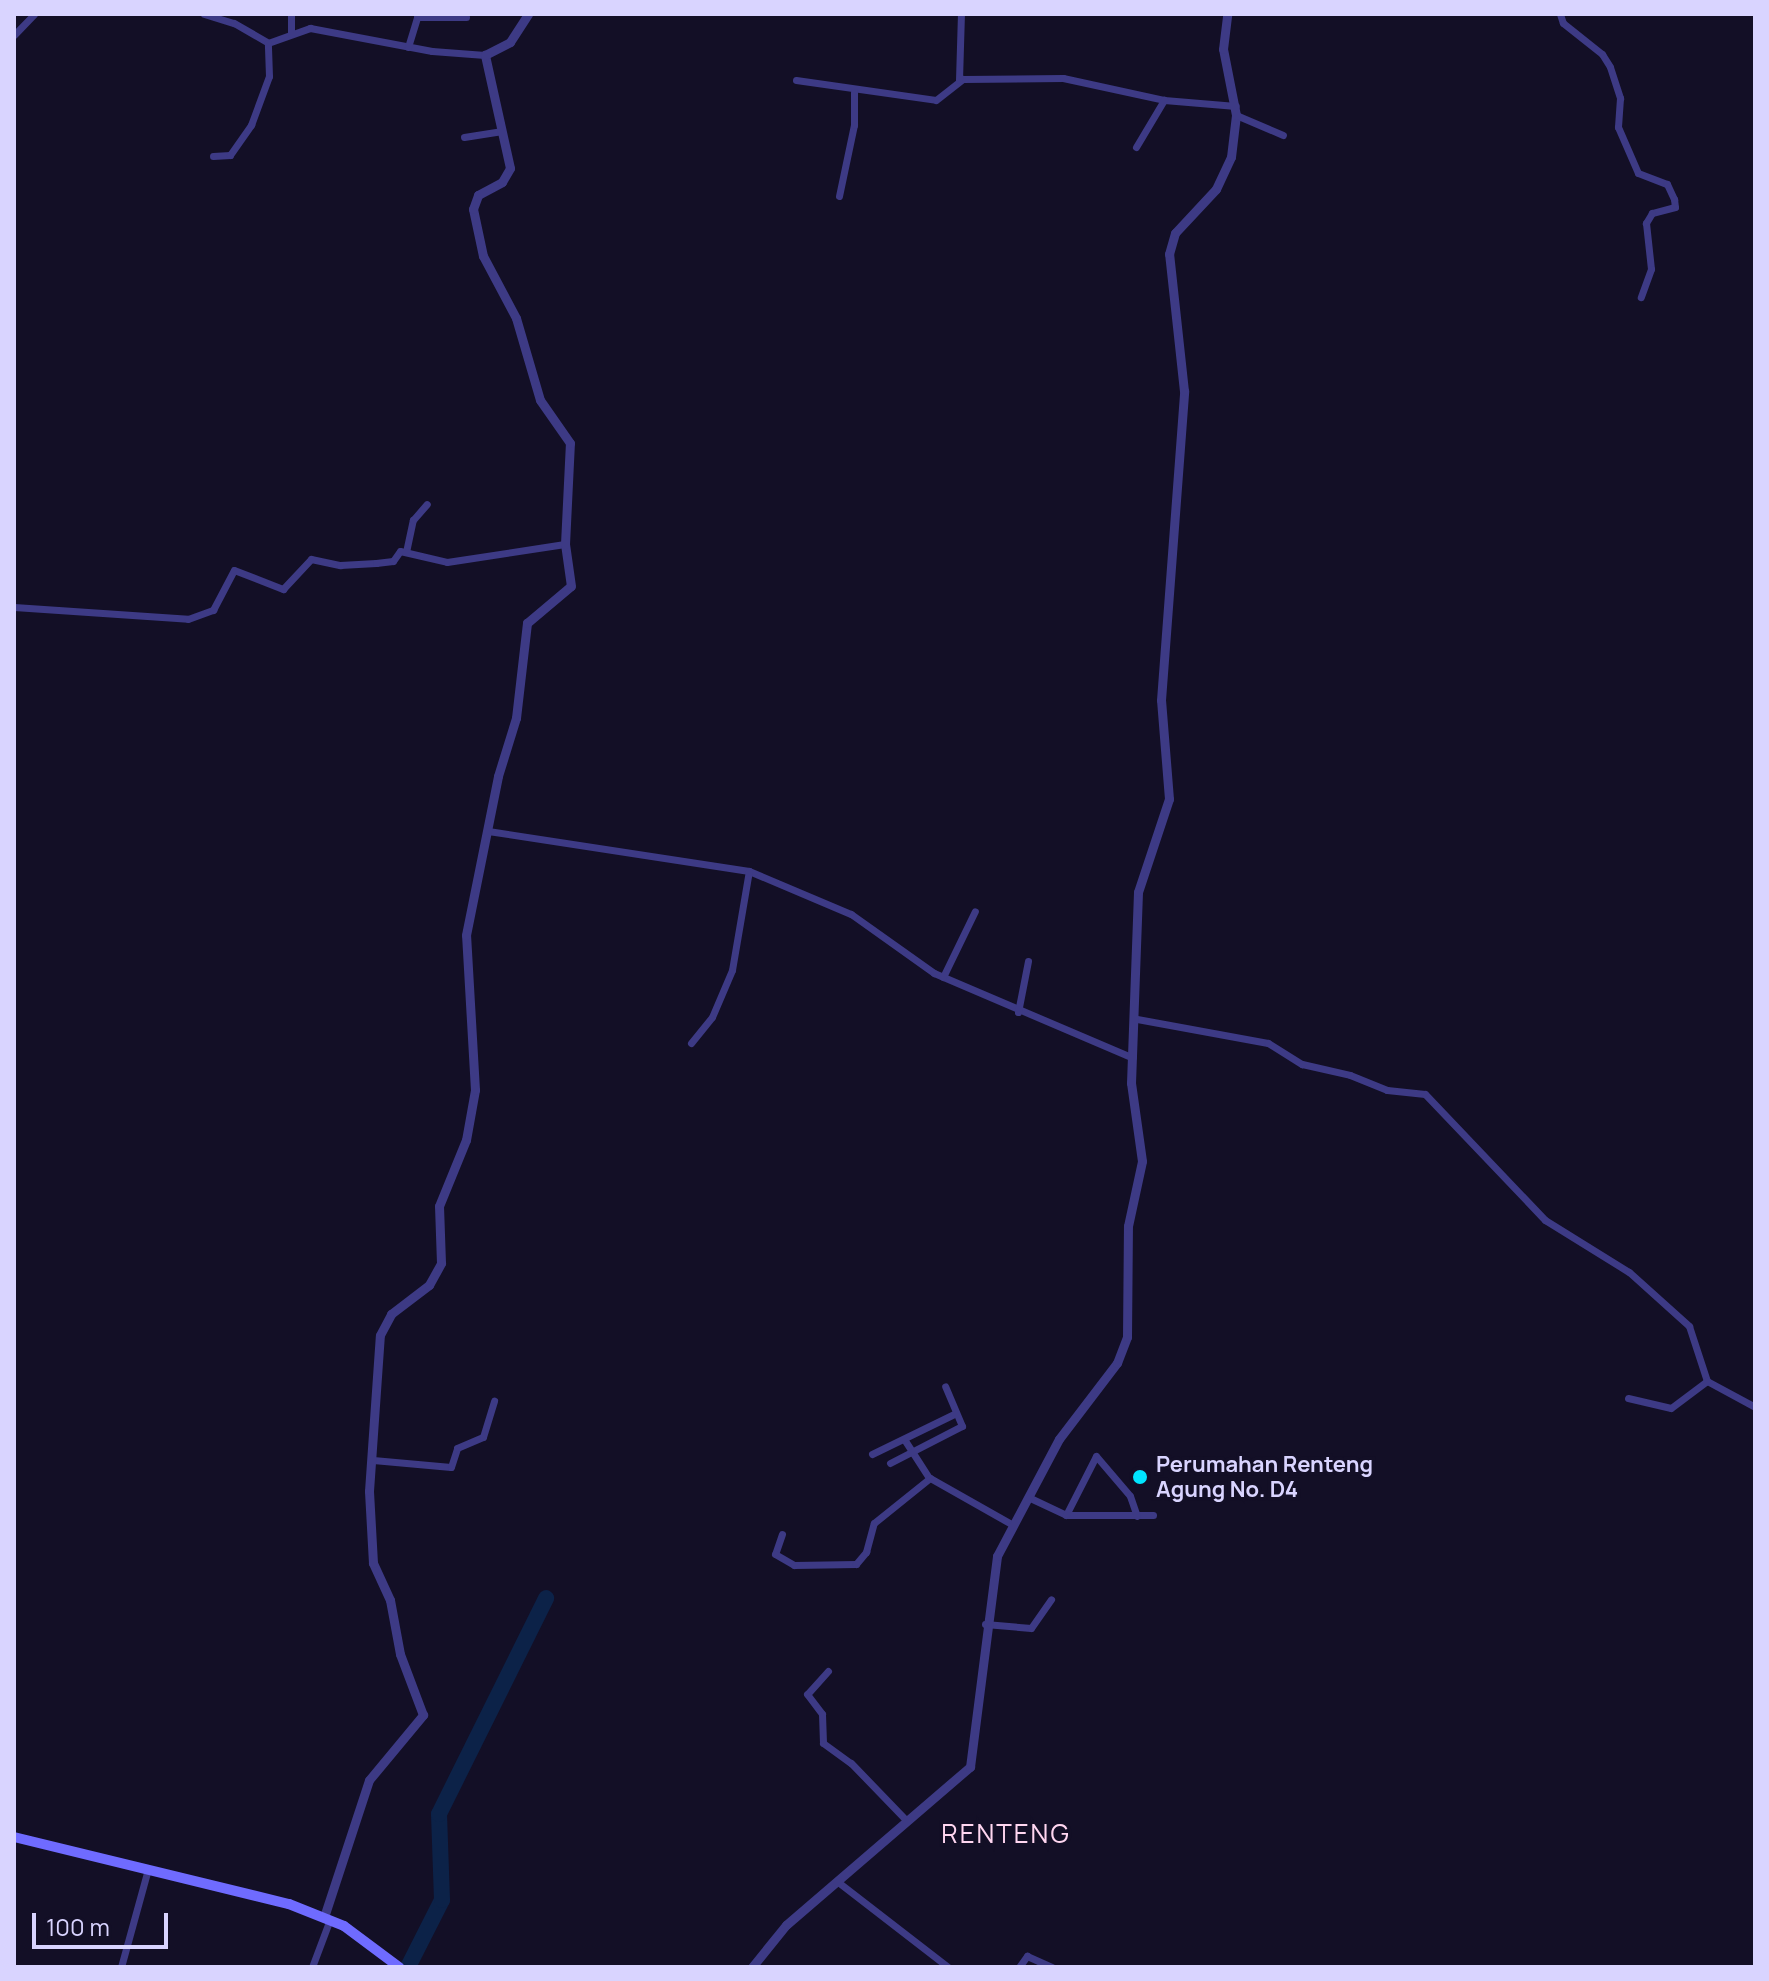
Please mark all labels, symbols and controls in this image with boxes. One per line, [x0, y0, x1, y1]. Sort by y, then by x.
place label: Perumahan Renteng Agung No. D4 [1156, 1451, 1373, 1502]
marker: Perumahan Renteng Agung No. D4 [1131, 1468, 1149, 1486]
district label: RENTENG [941, 1818, 1071, 1850]
scale bar [36, 1897, 172, 1947]
text: 100 m [46, 1910, 110, 1943]

